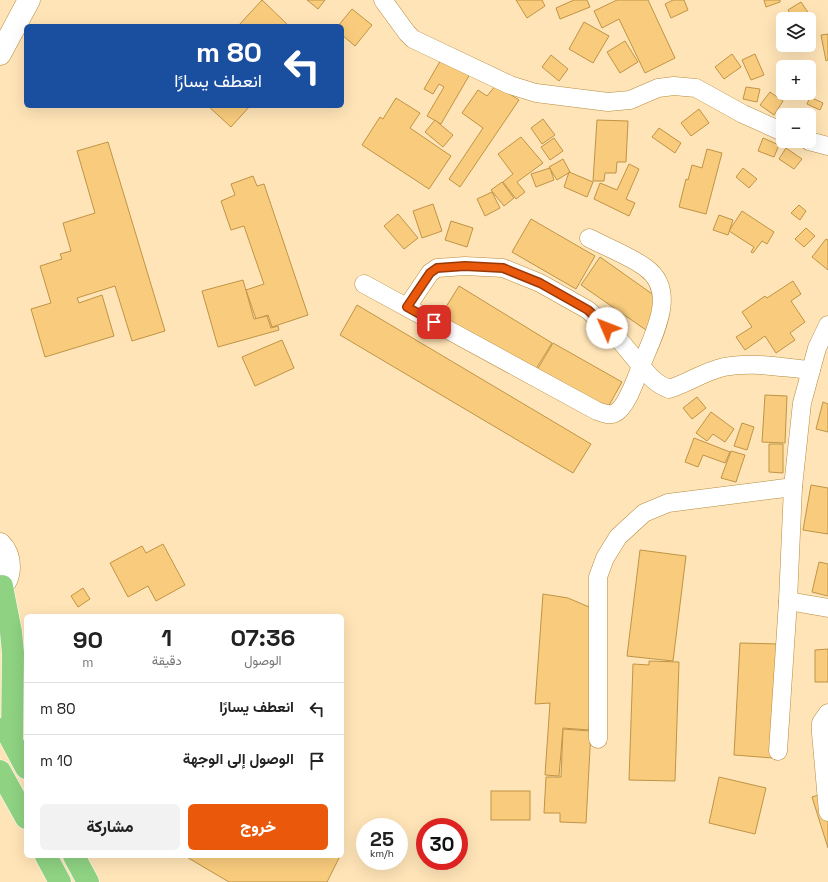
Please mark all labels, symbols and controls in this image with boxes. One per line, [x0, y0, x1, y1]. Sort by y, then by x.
map controls [776, 12, 816, 148]
button: layers [776, 12, 816, 52]
text: 80 m [196, 34, 262, 70]
icon: left [276, 40, 328, 92]
button: + [776, 60, 816, 100]
text: انعطف يسارًا [174, 69, 262, 92]
button: − [776, 108, 816, 148]
pin [417, 305, 451, 339]
position arrow [586, 307, 628, 349]
icon: arrive [423, 311, 445, 333]
text: 1 [161, 622, 172, 653]
text: 07:36 [230, 622, 295, 653]
text: 90 [73, 624, 103, 655]
text: دقيقة [152, 652, 182, 669]
text: الوصول [244, 652, 282, 669]
text: m [82, 654, 93, 671]
text: انعطف يسارًا [219, 697, 294, 716]
icon: left [306, 698, 328, 720]
text: 80 m [40, 699, 76, 718]
text: الوصول إلى الوجهة [183, 749, 294, 768]
icon: arrive [306, 750, 328, 772]
text: 10 m [40, 751, 73, 770]
button: مشاركة [40, 804, 180, 850]
button: خروج [188, 804, 328, 850]
speed limit sign: 30 [416, 818, 468, 870]
text: 25 [370, 826, 394, 852]
text: km/h [370, 847, 394, 860]

